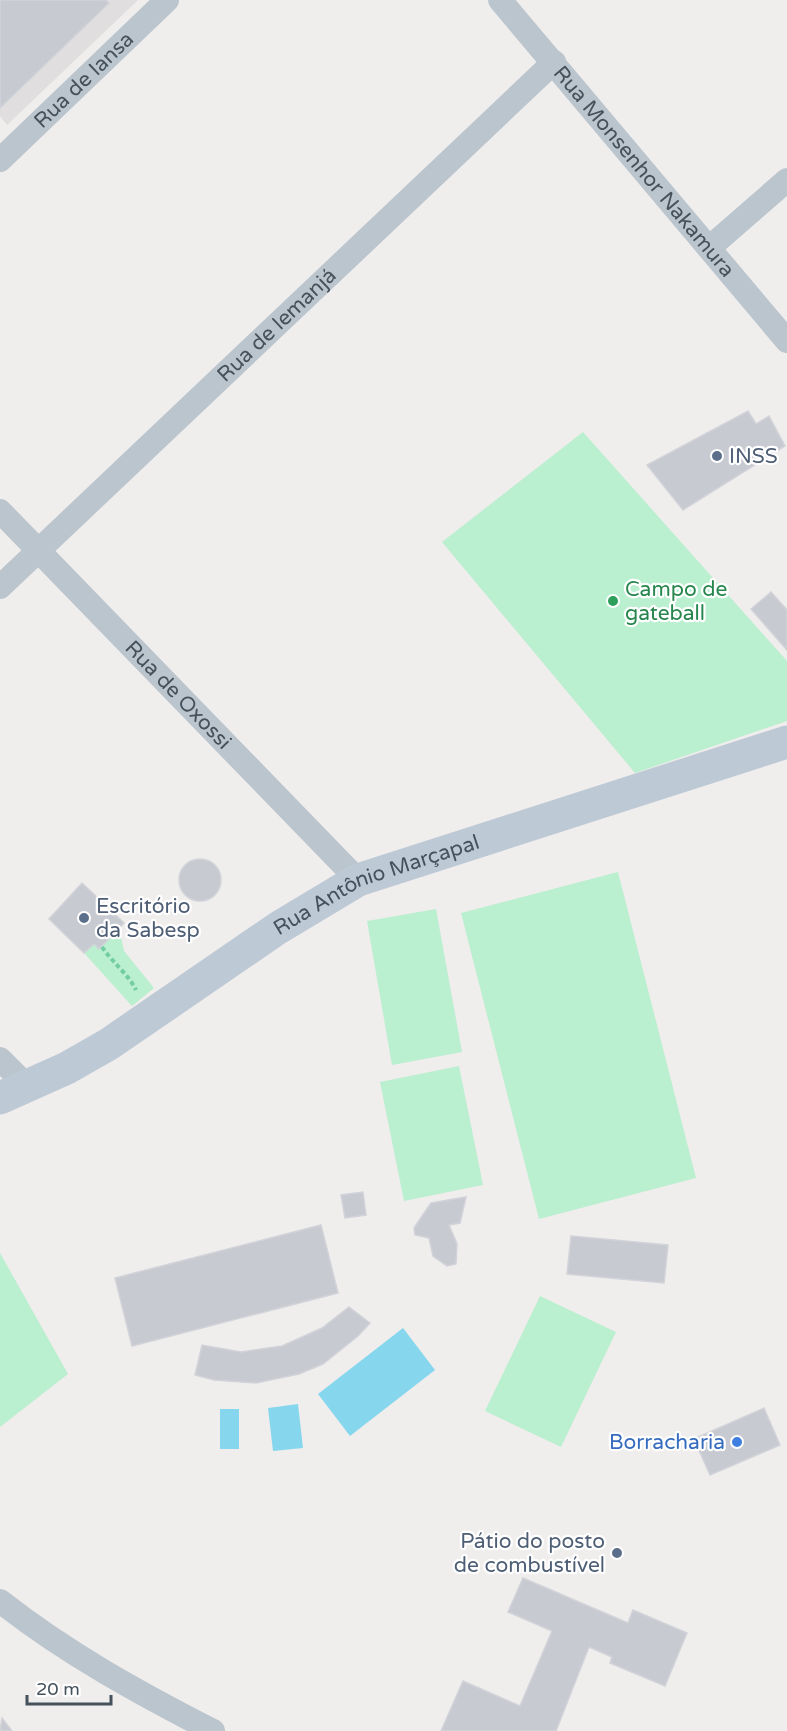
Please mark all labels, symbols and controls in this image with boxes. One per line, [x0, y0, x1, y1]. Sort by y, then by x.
street label: Rua de Iansa [29, 27, 139, 133]
street label: Rua Monsenhor Nakamura [548, 61, 740, 282]
street label: Rua de Iemanjá [212, 263, 341, 387]
place label: INSS [729, 444, 778, 469]
marker: INSS [710, 449, 724, 463]
place label: Campo de gateball [625, 577, 727, 626]
marker: Campo de gateball [606, 594, 620, 608]
street label: Rua de Oxossi [120, 636, 236, 755]
street label: Rua Antônio Marçapal [269, 830, 482, 941]
place label: Escritório da Sabesp [96, 894, 200, 943]
marker: Escritório da Sabesp [77, 911, 91, 925]
place label: Borracharia [609, 1430, 725, 1455]
marker: Borracharia [730, 1435, 744, 1449]
place label: Pátio do posto de combustível [454, 1529, 605, 1578]
marker: Pátio do posto de combustível [610, 1546, 624, 1560]
scale bar [27, 1668, 111, 1706]
text: 20 m [36, 1678, 80, 1700]

